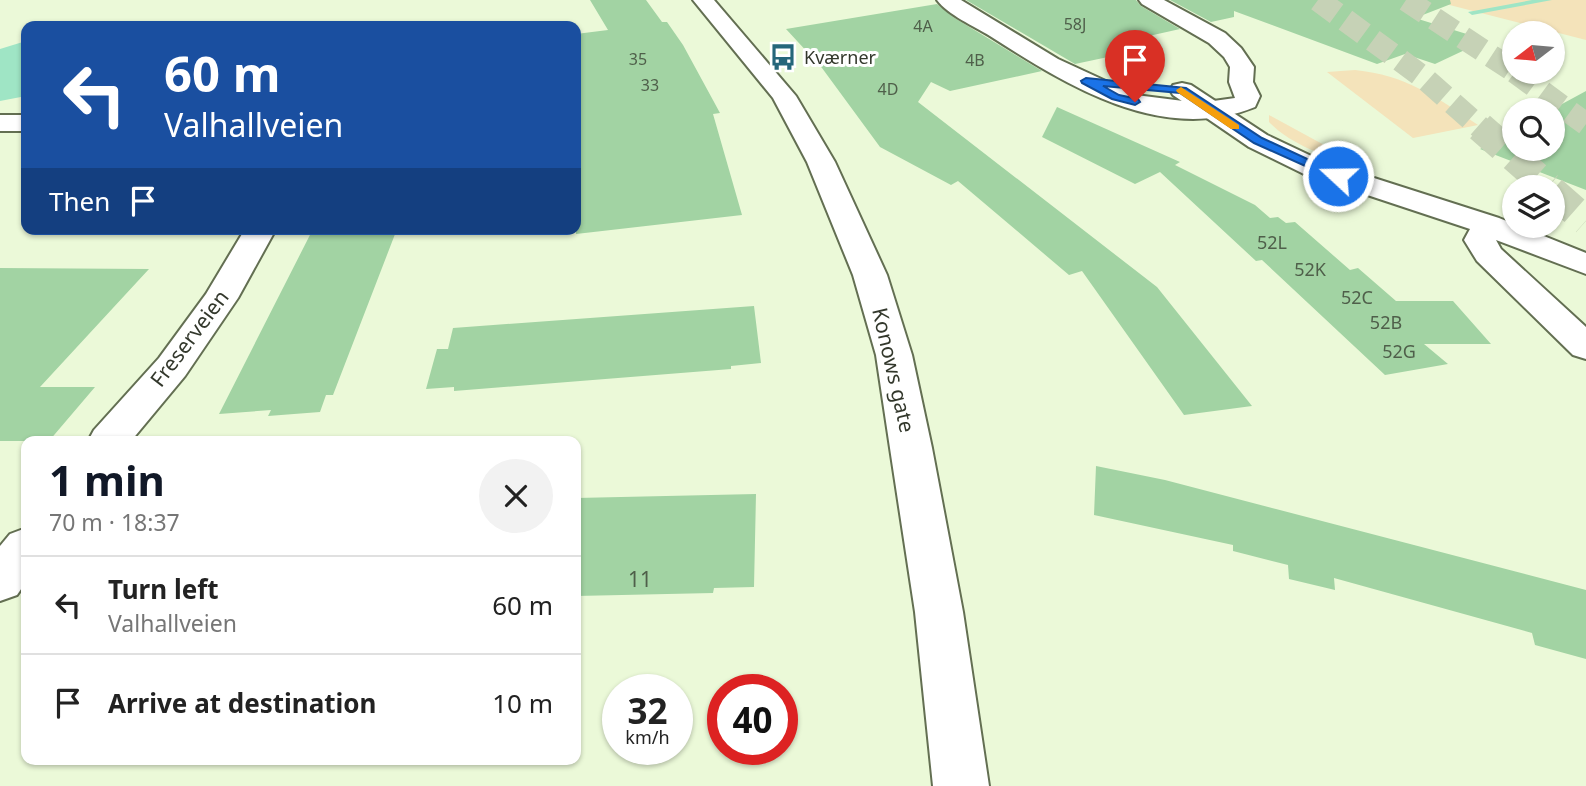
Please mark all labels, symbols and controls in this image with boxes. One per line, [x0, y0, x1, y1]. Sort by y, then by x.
house number: 58J [1064, 13, 1086, 35]
house number: 4A [913, 15, 933, 37]
north arrow [1502, 21, 1564, 84]
map controls [1502, 21, 1565, 238]
pin [1105, 30, 1165, 102]
text: 60 m [164, 40, 281, 106]
icon: arrive [1116, 41, 1154, 79]
bus stop icon: Kværner [768, 42, 798, 72]
place label: Kværner [804, 45, 877, 69]
house number: 35 [629, 48, 647, 70]
icon: left [49, 49, 140, 140]
house number: 4B [965, 49, 985, 71]
house number: 33 [641, 74, 659, 96]
house number: 4D [878, 78, 898, 100]
button: search [1502, 98, 1565, 161]
text: Valhallveien [164, 103, 343, 146]
position arrow [1301, 139, 1375, 213]
button: layers [1502, 175, 1565, 238]
icon: arrive [124, 182, 162, 220]
text: Then [49, 183, 110, 219]
house number: 52L [1257, 230, 1287, 254]
house number: 52K [1294, 257, 1327, 281]
street label: Freserveien [143, 284, 235, 392]
house number: 52C [1341, 285, 1373, 309]
street label: Konows gate [866, 305, 922, 435]
house number: 52B [1370, 310, 1402, 334]
house number: 52G [1382, 339, 1416, 363]
text: 1 min [49, 451, 165, 508]
button: close [479, 459, 553, 533]
text: 70 m · 18:37 [49, 506, 180, 538]
house number: 11 [628, 565, 652, 593]
text: Turn left [108, 571, 219, 607]
icon: left [49, 586, 87, 624]
text: 60 m [492, 587, 553, 623]
text: Valhallveien [108, 607, 237, 639]
speed limit sign: 40 [707, 674, 798, 765]
icon: arrive [49, 684, 87, 722]
text: Arrive at destination [108, 685, 377, 721]
text: 10 m [492, 685, 553, 721]
text: 32 [627, 687, 668, 734]
text: km/h [625, 725, 670, 749]

